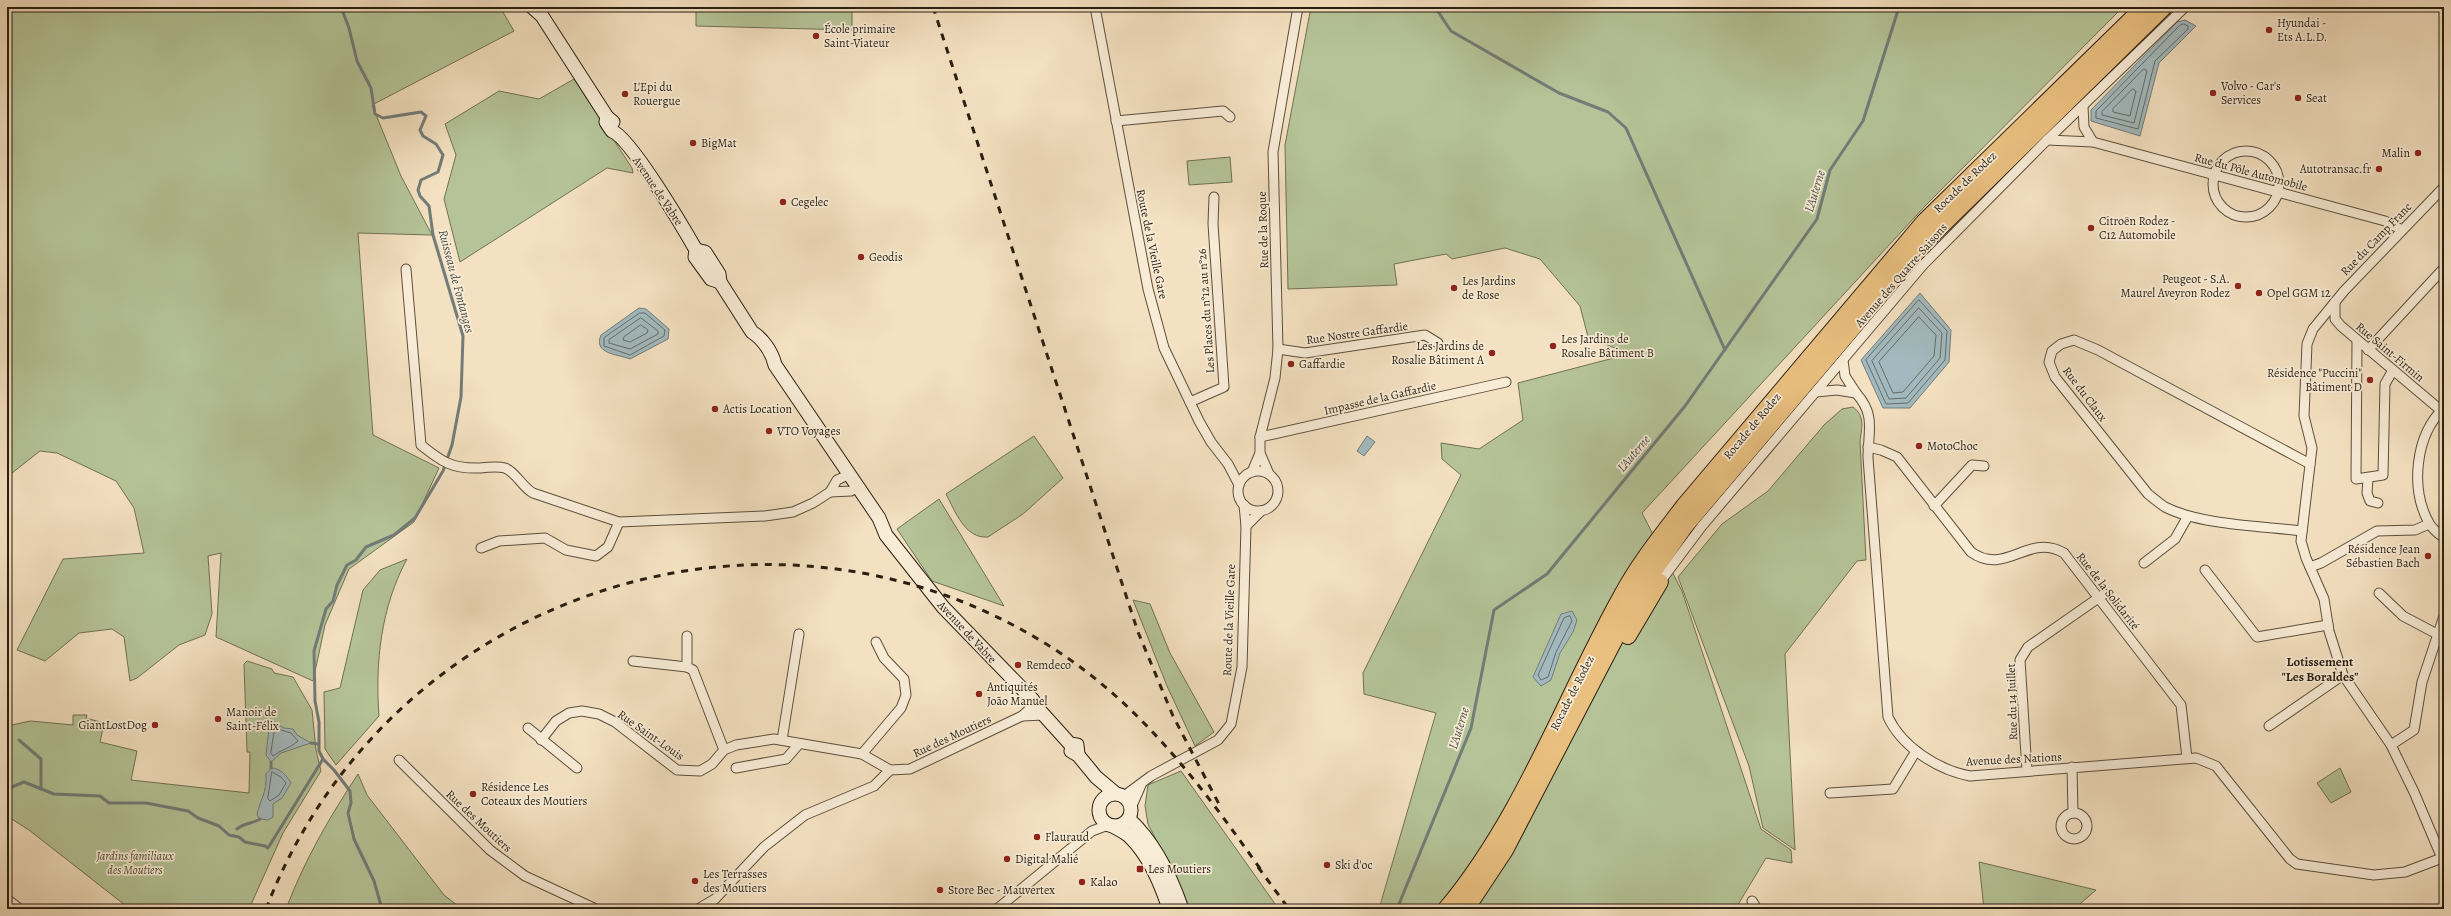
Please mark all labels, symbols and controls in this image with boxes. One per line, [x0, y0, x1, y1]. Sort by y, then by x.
place label: Hyundai - Ets A.L.D. [2277, 15, 2327, 45]
place label: École primaire Saint-Viateur [824, 21, 896, 51]
marker: Hyundai - Ets A.L.D. [2264, 25, 2274, 35]
marker: École primaire Saint-Viateur [811, 31, 821, 41]
place label: Volvo - Car's Services [2220, 78, 2281, 108]
place label: L'Epi du Rouergue [633, 79, 680, 109]
marker: Volvo - Car's Services [2208, 88, 2218, 98]
marker: L'Epi du Rouergue [620, 89, 630, 99]
place label: Seat [2306, 90, 2327, 106]
marker: Seat [2293, 93, 2303, 103]
place label: BigMat [701, 135, 737, 151]
marker: BigMat [688, 138, 698, 148]
place label: Malin [2381, 145, 2410, 161]
street label: Rocade de Rodez [1930, 148, 2000, 216]
marker: Malin [2413, 148, 2423, 158]
street label: Rue du Pôle Automobile [2193, 149, 2309, 195]
street label: Avenue de Vabre [628, 152, 687, 229]
place label: Autotransac.fr [2299, 161, 2371, 177]
marker: Autotransac.fr [2374, 164, 2384, 174]
water label: L'Auterne [1800, 168, 1829, 214]
street label: Route de la Vieille Gare [1133, 187, 1171, 301]
street label: Rue de la Roque [1254, 191, 1272, 269]
place label: Cegelec [791, 194, 828, 210]
marker: Cegelec [778, 197, 788, 207]
street label: Rue du Camp Franc [2337, 199, 2415, 279]
place label: Citroën Rodez - C12 Automobile [2099, 213, 2176, 243]
street label: Avenue des Quatre-Saisons [1851, 219, 1951, 331]
marker: Citroën Rodez - C12 Automobile [2086, 223, 2096, 233]
water label: Ruisseau de Fontanges [435, 228, 479, 335]
street label: Les Places du n°12 au n°26 [1194, 248, 1218, 374]
place label: Geodis [869, 249, 903, 265]
marker: Geodis [856, 252, 866, 262]
place label: Peugeot - S.A. Maurel Aveyron Rodez [2120, 271, 2230, 301]
place label: Les Jardins de Rose [1462, 273, 1516, 303]
marker: Peugeot - S.A. Maurel Aveyron Rodez [2233, 281, 2243, 291]
marker: Les Jardins de Rose [1449, 283, 1459, 293]
place label: Opel GGM 12 [2267, 285, 2331, 301]
marker: Opel GGM 12 [2254, 288, 2264, 298]
street label: Rue Nostre Gaffardie [1305, 318, 1409, 348]
street label: Rue Saint-Firmin [2352, 319, 2428, 386]
place label: Les Jardins de Rosalie Bâtiment B [1561, 331, 1654, 361]
place label: Les Jardins de Rosalie Bâtiment A [1391, 338, 1485, 368]
marker: Les Jardins de Rosalie Bâtiment B [1548, 341, 1558, 351]
marker: Les Jardins de Rosalie Bâtiment A [1487, 348, 1497, 358]
place label: Gaffardie [1299, 356, 1345, 372]
marker: Gaffardie [1286, 359, 1296, 369]
street label: Rue du Claux [2059, 363, 2111, 425]
place label: Résidence "Puccini" Bâtiment D [2267, 365, 2362, 395]
marker: Résidence "Puccini" Bâtiment D [2365, 375, 2375, 385]
street label: Impasse de la Gaffardie [1322, 377, 1438, 419]
street label: Rocade de Rodez [1719, 389, 1785, 463]
place label: Actis Location [722, 401, 792, 417]
marker: Actis Location [710, 404, 720, 414]
place label: VTO Voyages [776, 423, 841, 439]
marker: VTO Voyages [764, 426, 774, 436]
water label: L'Auterne [1613, 431, 1654, 475]
place label: MotoChoc [1927, 438, 1978, 454]
marker: MotoChoc [1914, 441, 1924, 451]
place label: Résidence Jean Sébastien Bach [2346, 541, 2421, 571]
street label: Rue de la Solidarité [2073, 549, 2143, 633]
marker: Résidence Jean Sébastien Bach [2423, 551, 2433, 561]
street label: Route de la Vieille Gare [1219, 564, 1239, 676]
street label: Avenue de Vabre [933, 596, 1000, 667]
street label: Rocade de Rodez [1546, 653, 1598, 733]
district label: Lotissement "Les Boraldes" [2282, 653, 2358, 685]
place label: Remdeco [1026, 657, 1071, 673]
marker: Remdeco [1013, 660, 1023, 670]
street label: Rue du 14 Juillet [2003, 663, 2021, 741]
place label: Antiquités João Manuel [986, 679, 1047, 709]
marker: Antiquités João Manuel [974, 689, 984, 699]
place label: Manoir de Saint-Félix [226, 704, 279, 734]
water label: L'Auterne [1444, 705, 1473, 751]
street label: Rue Saint-Louis [615, 706, 688, 764]
street label: Rue des Moutiers [910, 711, 994, 761]
marker: Manoir de Saint-Félix [213, 714, 223, 724]
place label: GiantLostDog [78, 717, 147, 733]
marker: GiantLostDog [150, 720, 160, 730]
street label: Avenue des Nations [1965, 748, 2062, 770]
place label: Résidence Les Coteaux des Moutiers [481, 779, 587, 809]
street label: Rue des Moutiers [443, 786, 516, 856]
marker: Résidence Les Coteaux des Moutiers [468, 789, 478, 799]
place label: Flauraud [1045, 829, 1090, 845]
marker: Flauraud [1032, 832, 1042, 842]
park label: Jardins familiaux des Moutiers [95, 848, 174, 878]
place label: Digital Malié [1015, 851, 1078, 867]
marker: Digital Malié [1002, 854, 1012, 864]
place label: Ski d'oc [1335, 857, 1373, 873]
marker: Ski d'oc [1322, 860, 1332, 870]
place label: Les Moutiers [1148, 861, 1211, 877]
marker: Les Moutiers [1135, 864, 1145, 874]
place label: Les Terrasses des Moutiers [703, 866, 768, 896]
place label: Kalao [1090, 874, 1118, 890]
marker: Les Terrasses des Moutiers [690, 876, 700, 886]
marker: Kalao [1077, 877, 1087, 887]
place label: Store Bec - Mauvertex [948, 882, 1055, 898]
marker: Store Bec - Mauvertex [935, 885, 945, 895]

